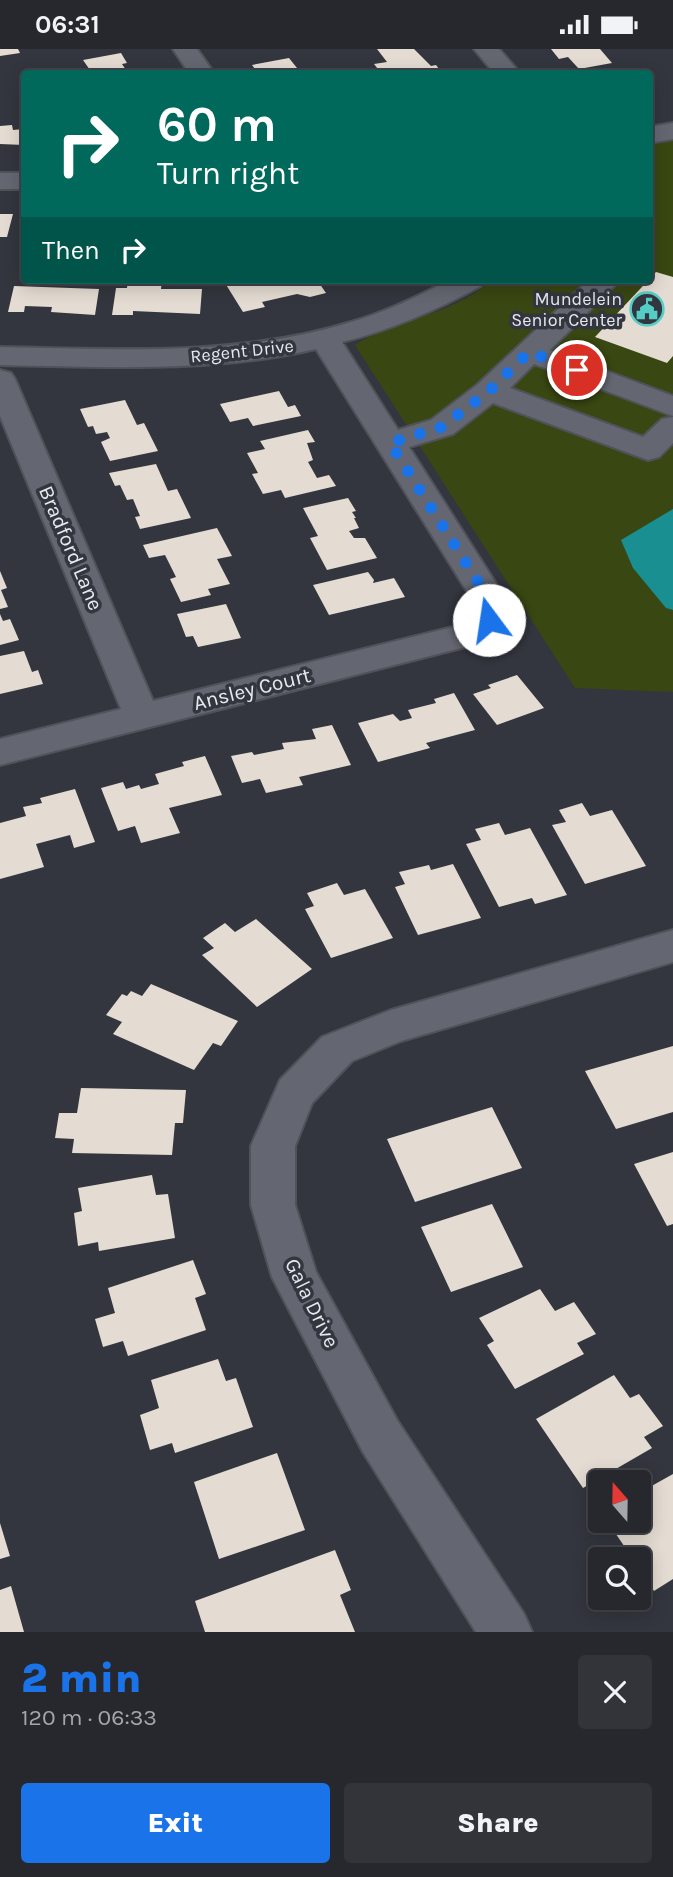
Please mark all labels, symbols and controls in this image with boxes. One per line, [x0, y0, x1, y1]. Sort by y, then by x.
text: 06:31 [35, 9, 100, 40]
text: 60 m [157, 96, 277, 153]
icon: right [42, 98, 133, 189]
text: Turn right [157, 155, 299, 192]
icon: right [114, 231, 152, 269]
text: Then [42, 235, 100, 266]
place label: Mundelein Senior Center [511, 288, 622, 331]
public building icon: Mundelein Senior Center [628, 290, 666, 328]
street label: Regent Drive [189, 335, 295, 367]
pin [547, 340, 607, 400]
icon: arrive [558, 351, 596, 389]
street label: Bradford Lane [34, 482, 108, 614]
position arrow [452, 583, 526, 657]
street label: Ansley Court [191, 663, 313, 715]
street label: Gala Drive [280, 1254, 344, 1352]
north arrow [588, 1470, 651, 1533]
map controls [588, 1470, 651, 1610]
button: search [588, 1547, 651, 1610]
text: 2 min [21, 1653, 141, 1703]
button: close [578, 1655, 652, 1729]
text: 120 m · 06:33 [21, 1704, 157, 1731]
button: Exit [21, 1783, 330, 1863]
button: Share [344, 1783, 652, 1863]

